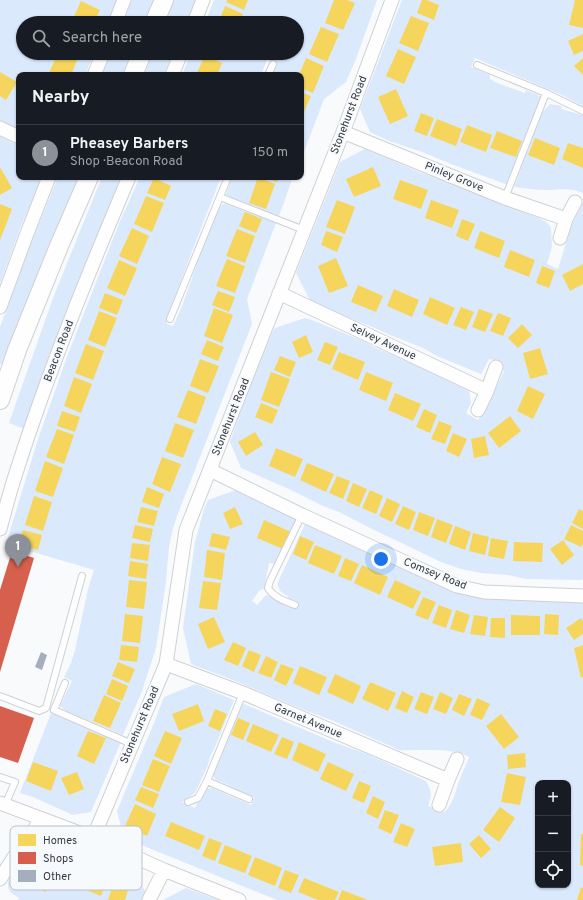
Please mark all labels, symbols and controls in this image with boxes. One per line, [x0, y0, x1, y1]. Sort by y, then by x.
search box [16, 16, 304, 60]
icon: search [30, 27, 52, 49]
text: Search here [62, 29, 142, 48]
street label: Stonehurst Road [328, 74, 370, 156]
text: Nearby [32, 87, 89, 109]
text: Pheasey Barbers [70, 135, 188, 154]
text: 1 [42, 145, 48, 161]
text: 150 m [253, 145, 288, 161]
text: Shop · Beacon Road [70, 154, 183, 170]
street label: Pinley Grove [423, 159, 485, 195]
street label: Beacon Road [41, 318, 77, 384]
street label: Selvey Avenue [348, 321, 418, 363]
street label: Stonehurst Road [209, 376, 253, 458]
pin: 1 [5, 534, 31, 567]
your location [371, 549, 391, 569]
street label: Comsey Road [401, 555, 469, 593]
street label: Stonehurst Road [117, 684, 163, 766]
street label: Garnet Avenue [272, 700, 344, 742]
map controls [535, 780, 571, 888]
button: + [535, 780, 571, 816]
button: − [535, 816, 571, 852]
legend [10, 826, 142, 890]
text: Homes [43, 834, 77, 848]
text: Shops [43, 852, 73, 866]
button: locate [535, 852, 571, 888]
text: Other [43, 870, 72, 884]

